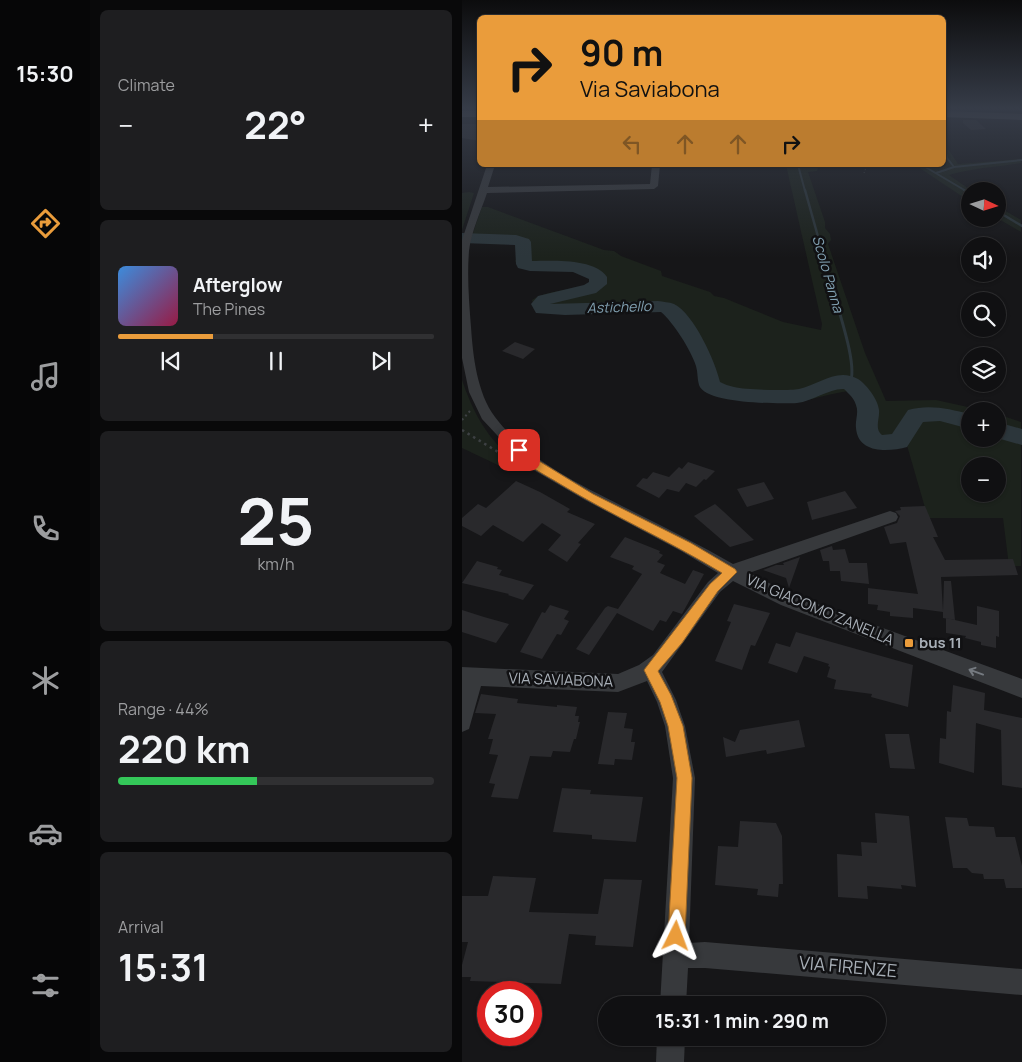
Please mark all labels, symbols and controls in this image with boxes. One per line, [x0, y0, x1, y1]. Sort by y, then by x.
text: 90 m [580, 29, 663, 77]
icon: right [497, 35, 562, 100]
text: 15:30 [16, 59, 74, 89]
text: Climate [118, 74, 175, 96]
text: Via Saviabona [580, 74, 720, 104]
text: 22° [244, 98, 307, 150]
text: − [118, 106, 133, 144]
text: + [418, 106, 434, 144]
icon: left [618, 130, 646, 158]
icon: ahead [671, 130, 699, 158]
icon: ahead [724, 130, 752, 158]
icon: right [777, 130, 805, 158]
north arrow [961, 182, 1006, 228]
map controls [961, 182, 1006, 502]
icon: directions [28, 206, 63, 241]
water label: Scolo Panna [808, 233, 849, 316]
button: sound [961, 237, 1006, 282]
text: Afterglow [193, 272, 282, 298]
button: search [961, 292, 1006, 337]
water label: Astichello [587, 296, 652, 317]
text: The Pines [193, 298, 265, 320]
icon: previous [157, 347, 185, 375]
icon: pause [262, 347, 290, 375]
icon: next [367, 347, 395, 375]
button: layers [961, 347, 1006, 392]
icon: music [28, 359, 63, 394]
button: + [961, 402, 1006, 447]
pin [498, 429, 540, 471]
icon: arrive [505, 436, 533, 464]
button: − [961, 457, 1006, 502]
text: 25 [238, 476, 314, 565]
icon: phone [28, 511, 63, 546]
text: km/h [257, 553, 295, 575]
street label: VIA GIACOMO ZANELLA [743, 569, 898, 650]
place label: bus 11 [919, 632, 962, 653]
marker: bus 11 [903, 637, 915, 649]
icon: climate [28, 663, 63, 698]
street label: VIA SAVIABONA [508, 667, 614, 692]
one-way arrow [969, 667, 984, 676]
text: Range · 44% [118, 698, 209, 720]
text: 220 km [118, 722, 250, 774]
icon: car [28, 816, 63, 851]
position arrow [649, 909, 701, 961]
text: Arrival [118, 916, 164, 938]
text: 15:31 [118, 940, 209, 992]
street label: VIA FIRENZE [798, 950, 898, 982]
icon: filters [28, 968, 63, 1003]
speed limit sign: 30 [477, 981, 542, 1046]
text: 15:31 · 1 min · 290 m [655, 1008, 829, 1034]

